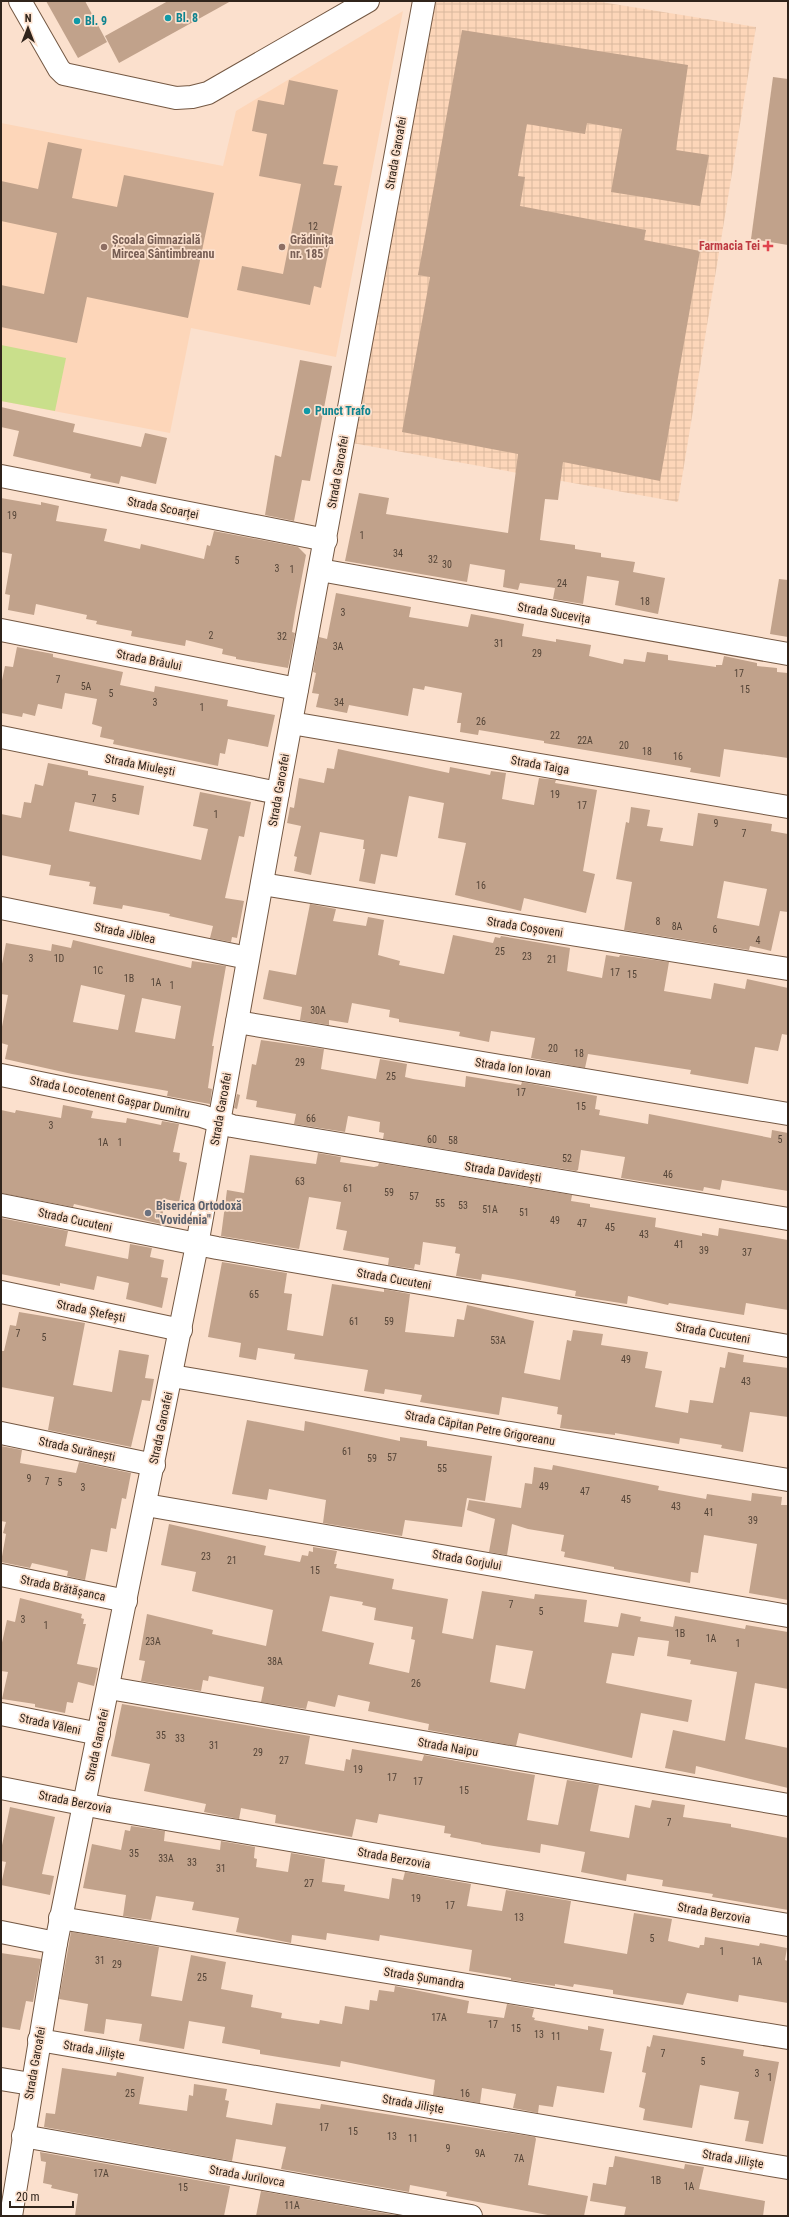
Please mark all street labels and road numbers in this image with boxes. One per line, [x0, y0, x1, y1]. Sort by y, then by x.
street label: Strada Garoafei [383, 116, 409, 190]
street label: Strada Garoafei [325, 435, 351, 509]
street label: Strada Scoarței [126, 494, 200, 523]
street label: Strada Sucevița [516, 600, 592, 627]
street label: Strada Brâului [115, 647, 183, 673]
street label: Strada Miulești [104, 751, 176, 780]
street label: Strada Garoafei [266, 753, 292, 827]
street label: Strada Taiga [510, 753, 570, 777]
street label: Strada Coșoveni [486, 914, 564, 941]
street label: Strada Jiblea [93, 920, 157, 946]
street label: Strada Ion Iovan [474, 1055, 552, 1081]
street label: Strada Garoafei [208, 1072, 234, 1146]
street label: Strada Locotenent Gașpar Dumitru [28, 1073, 191, 1122]
street label: Strada Davidești [464, 1159, 542, 1186]
street label: Strada Cucuteni [37, 1205, 113, 1235]
street label: Strada Cucuteni [356, 1266, 432, 1292]
street label: Strada Ștefești [55, 1297, 127, 1326]
street label: Strada Cucuteni [675, 1320, 751, 1346]
street label: Strada Garoafei [147, 1391, 175, 1465]
street label: Strada Căpitan Petre Grigoreanu [404, 1408, 556, 1448]
street label: Strada Surănești [37, 1434, 117, 1465]
street label: Strada Gorjului [431, 1547, 503, 1573]
street label: Strada Brătășanca [19, 1572, 107, 1605]
street label: Strada Garoafei [83, 1708, 111, 1782]
street label: Strada Văleni [18, 1711, 82, 1737]
street label: Strada Naipu [417, 1735, 479, 1759]
street label: Strada Berzovia [37, 1788, 113, 1816]
street label: Strada Berzovia [356, 1845, 432, 1871]
street label: Strada Berzovia [676, 1900, 752, 1926]
street label: Strada Șumandra [383, 1965, 465, 1992]
street label: Strada Garoafei [22, 2026, 48, 2100]
street label: Strada Jiliște [62, 2038, 126, 2063]
street label: Strada Jiliște [381, 2092, 445, 2117]
street label: Strada Jiliște [701, 2147, 765, 2172]
street label: Strada Jurilovca [208, 2162, 286, 2190]

